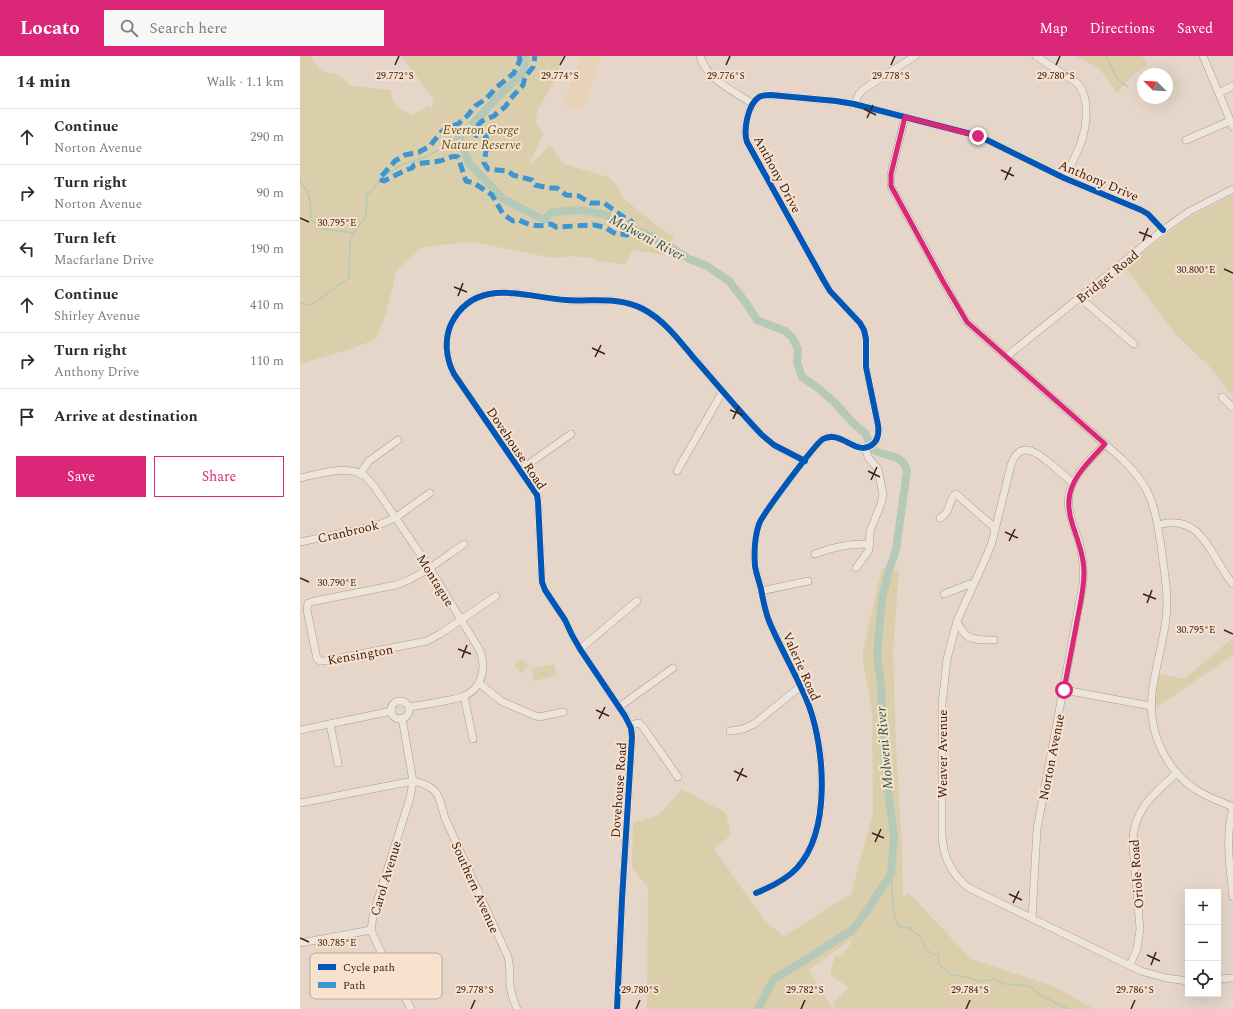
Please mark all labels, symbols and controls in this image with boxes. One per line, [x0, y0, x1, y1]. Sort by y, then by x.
search box [104, 10, 384, 46]
text: Locato [20, 14, 80, 43]
icon: search [118, 17, 140, 39]
text: Search here [150, 17, 227, 40]
text: Map [1040, 18, 1068, 39]
text: Directions [1090, 18, 1155, 39]
text: Saved [1177, 18, 1213, 39]
text: 29.772°S [376, 68, 414, 84]
text: 29.774°S [541, 68, 579, 84]
text: 29.776°S [707, 68, 745, 84]
text: 29.778°S [872, 68, 910, 84]
text: 29.780°S [1037, 68, 1075, 84]
north arrow [1137, 68, 1173, 104]
text: 14 min [16, 69, 71, 95]
text: Walk · 1.1 km [206, 72, 284, 92]
text: Continue [54, 115, 119, 138]
park label: Everton Gorge Nature Reserve [441, 120, 521, 155]
icon: ahead [16, 126, 38, 148]
text: 290 m [250, 127, 284, 147]
route end [969, 127, 987, 145]
street label: Anthony Drive [748, 132, 806, 217]
text: Norton Avenue [54, 138, 142, 158]
street label: Anthony Drive [1055, 155, 1142, 207]
text: Turn right [54, 171, 127, 194]
icon: right [16, 182, 38, 204]
text: 90 m [257, 183, 284, 203]
text: Norton Avenue [54, 194, 142, 214]
water label: Molweni River [605, 209, 689, 266]
text: 30.795°E [317, 215, 357, 231]
text: Turn left [54, 227, 116, 250]
icon: left [16, 238, 38, 260]
text: 190 m [250, 239, 284, 259]
street label: Bridget Road [1072, 245, 1143, 308]
text: Macfarlane Drive [54, 250, 154, 270]
text: 30.800°E [1176, 262, 1216, 278]
text: Continue [54, 283, 119, 306]
icon: ahead [16, 294, 38, 316]
text: 410 m [250, 295, 284, 315]
text: Shirley Avenue [54, 306, 140, 326]
text: Turn right [54, 339, 127, 362]
icon: right [16, 350, 38, 372]
text: 110 m [250, 351, 284, 371]
text: Anthony Drive [54, 362, 139, 382]
street label: Dovehouse Road [481, 403, 551, 494]
text: Arrive at destination [54, 405, 198, 428]
icon: arrive [16, 406, 38, 428]
button: Save [16, 456, 146, 497]
button: Share [154, 456, 284, 497]
street label: Cranbrook [316, 515, 381, 549]
street label: Montague [411, 550, 459, 611]
text: 30.790°E [317, 575, 357, 591]
text: 30.795°E [1176, 622, 1216, 638]
street label: Valerie Road [777, 629, 825, 704]
street label: Kensington [326, 639, 395, 671]
route start [1055, 681, 1073, 699]
water label: Molweni River [870, 705, 899, 790]
street label: Weaver Avenue [933, 709, 953, 799]
street label: Norton Avenue [1034, 712, 1070, 802]
street label: Dovehouse Road [606, 742, 632, 839]
street label: Carol Avenue [365, 838, 407, 918]
street label: Southern Avenue [446, 838, 504, 937]
street label: Oriole Road [1125, 839, 1149, 909]
map controls [1185, 889, 1221, 997]
button: + [1185, 889, 1221, 925]
button: − [1185, 925, 1221, 961]
text: 30.785°E [317, 935, 357, 951]
legend [310, 953, 442, 999]
text: Cycle path [343, 959, 395, 976]
button: locate [1185, 961, 1221, 997]
text: Path [343, 977, 365, 994]
text: 29.778°S [456, 982, 494, 998]
text: 29.780°S [621, 982, 659, 998]
text: 29.782°S [786, 982, 824, 998]
text: 29.784°S [951, 982, 989, 998]
text: 29.786°S [1116, 982, 1154, 998]

